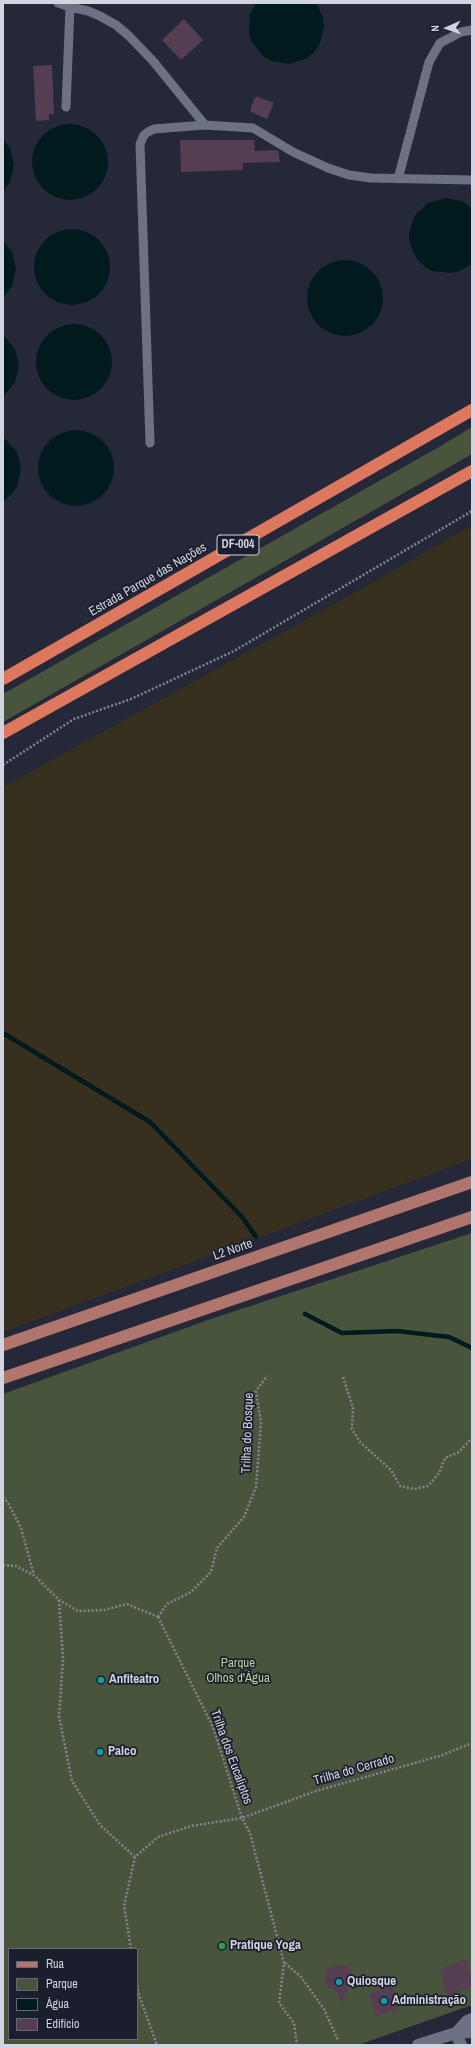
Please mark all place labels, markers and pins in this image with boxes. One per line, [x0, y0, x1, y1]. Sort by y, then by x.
place label: Anfiteatro [109, 1672, 159, 1688]
marker: Anfiteatro [96, 1675, 106, 1685]
place label: Palco [108, 1744, 136, 1760]
marker: Palco [95, 1747, 105, 1757]
place label: Pratique Yoga [230, 1938, 301, 1954]
marker: Pratique Yoga [217, 1941, 227, 1951]
place label: Quiosque [347, 1974, 396, 1990]
marker: Quiosque [334, 1977, 344, 1987]
place label: Administração [392, 1993, 466, 2009]
marker: Administração [379, 1996, 389, 2006]

